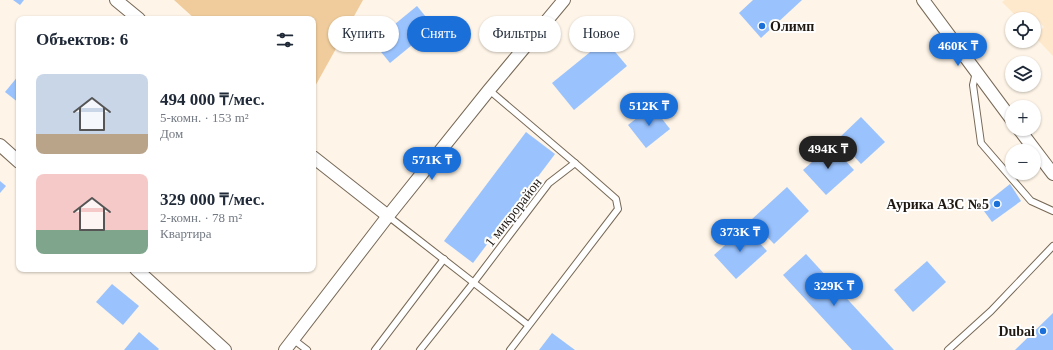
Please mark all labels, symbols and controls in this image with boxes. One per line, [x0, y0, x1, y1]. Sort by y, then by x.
map controls [1005, 12, 1041, 180]
button: locate [1005, 12, 1041, 48]
chip: Купить [328, 16, 399, 52]
chip: Снять [407, 16, 471, 52]
chip: Фильтры [479, 16, 561, 52]
chip: Новое [569, 16, 634, 52]
place label: Олимп [770, 19, 814, 34]
marker: Олимп [757, 21, 767, 31]
icon: filters [274, 29, 296, 51]
text: Объектов: 6 [36, 30, 128, 49]
pin: 460K ₸ [925, 33, 991, 67]
text: 460K ₸ [938, 38, 978, 53]
button: layers [1005, 56, 1041, 92]
icon: home [68, 90, 116, 138]
text: 494 000 ₸/мес. [160, 90, 265, 109]
pin: 512K ₸ [616, 93, 682, 127]
text: 512K ₸ [629, 98, 669, 113]
button: + [1005, 100, 1041, 136]
text: 5-комн. · 153 m² [160, 110, 249, 125]
text: Дом [160, 126, 183, 141]
pin: 494K ₸ [795, 136, 861, 170]
text: 494K ₸ [808, 141, 848, 156]
button: − [1005, 144, 1041, 180]
pin: 571K ₸ [399, 147, 465, 181]
text: 571K ₸ [412, 152, 452, 167]
street label: 1 микрорайон [482, 175, 545, 250]
icon: home [68, 190, 116, 238]
text: 329 000 ₸/мес. [160, 190, 265, 209]
place label: Аурика АЗС №5 [887, 197, 989, 212]
marker: Аурика АЗС №5 [992, 199, 1002, 209]
text: 2-комн. · 78 m² [160, 210, 242, 225]
pin: 373K ₸ [707, 219, 773, 253]
text: 373K ₸ [720, 224, 760, 239]
text: Квартира [160, 226, 212, 241]
pin: 329K ₸ [801, 273, 867, 307]
text: 329K ₸ [814, 278, 854, 293]
place label: Dubai [998, 324, 1035, 339]
marker: Dubai [1038, 326, 1048, 336]

